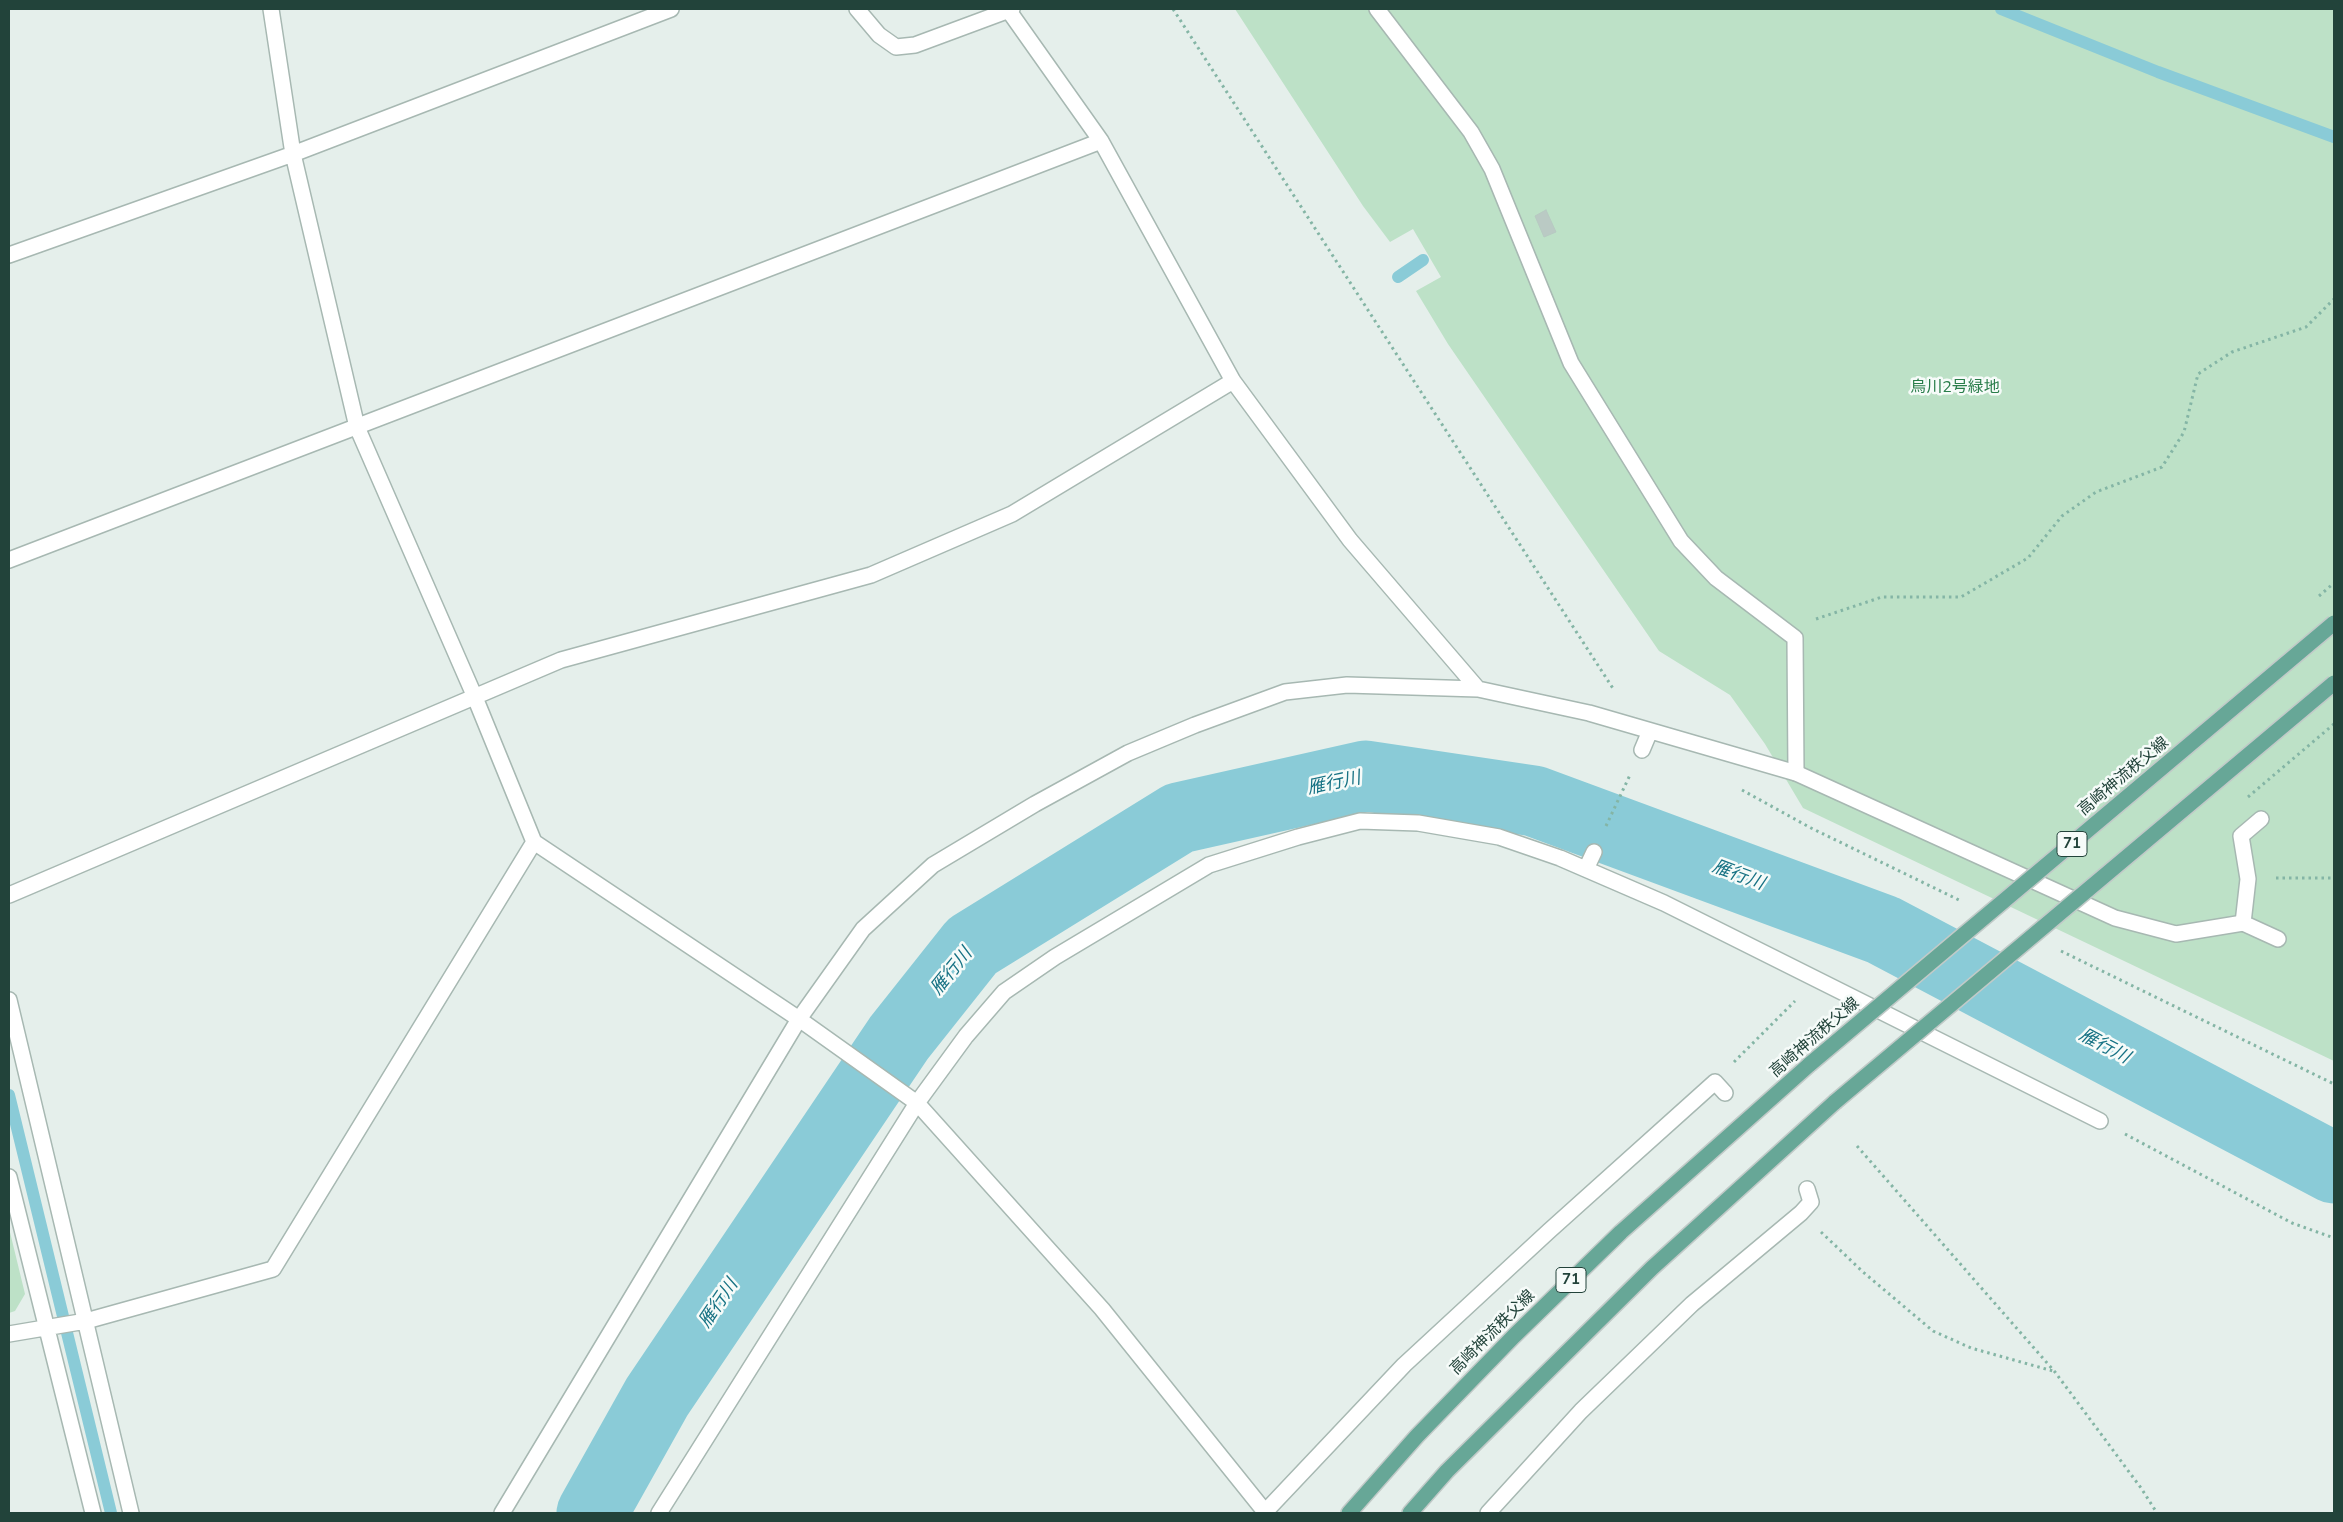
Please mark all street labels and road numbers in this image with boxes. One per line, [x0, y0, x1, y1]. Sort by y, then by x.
street label: 高崎神流秩父線 [2075, 734, 2173, 820]
road number: 71 [2057, 832, 2087, 856]
street label: 高崎神流秩父線 [1766, 994, 1864, 1082]
road number: 71 [1556, 1268, 1586, 1292]
street label: 高崎神流秩父線 [1447, 1287, 1539, 1379]

